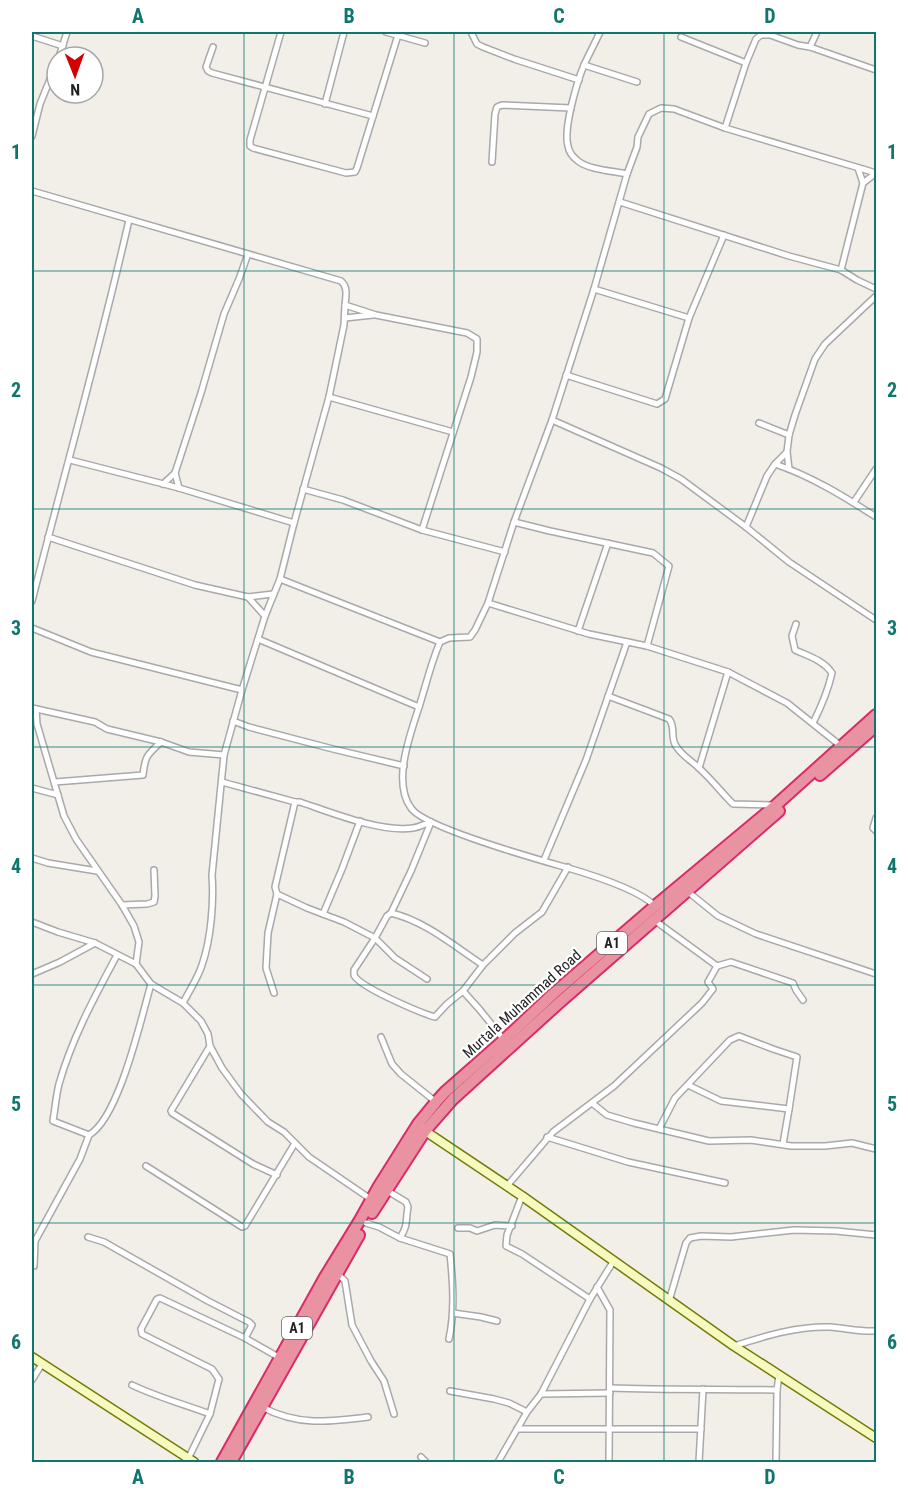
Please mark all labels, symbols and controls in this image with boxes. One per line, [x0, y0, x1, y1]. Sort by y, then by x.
text: A [132, 4, 144, 28]
text: B [343, 4, 355, 28]
text: C [553, 4, 565, 28]
text: D [764, 4, 776, 28]
north arrow [45, 45, 105, 105]
text: N [70, 80, 80, 99]
text: 1 [11, 140, 21, 164]
text: 1 [887, 140, 897, 164]
text: 2 [11, 378, 21, 402]
text: 2 [887, 378, 897, 402]
text: 3 [11, 616, 21, 640]
text: 3 [887, 616, 897, 640]
text: 4 [11, 854, 21, 878]
text: 4 [887, 854, 897, 878]
road number: A1 [597, 932, 627, 954]
street label: Murtala Muhammad Road [459, 946, 585, 1062]
text: 5 [11, 1092, 21, 1116]
text: 5 [887, 1092, 897, 1116]
road number: A1 [282, 1317, 312, 1339]
text: 6 [11, 1330, 21, 1354]
text: 6 [887, 1330, 897, 1354]
text: A [132, 1465, 144, 1489]
text: B [343, 1465, 355, 1489]
text: C [553, 1465, 565, 1489]
text: D [764, 1465, 776, 1489]

